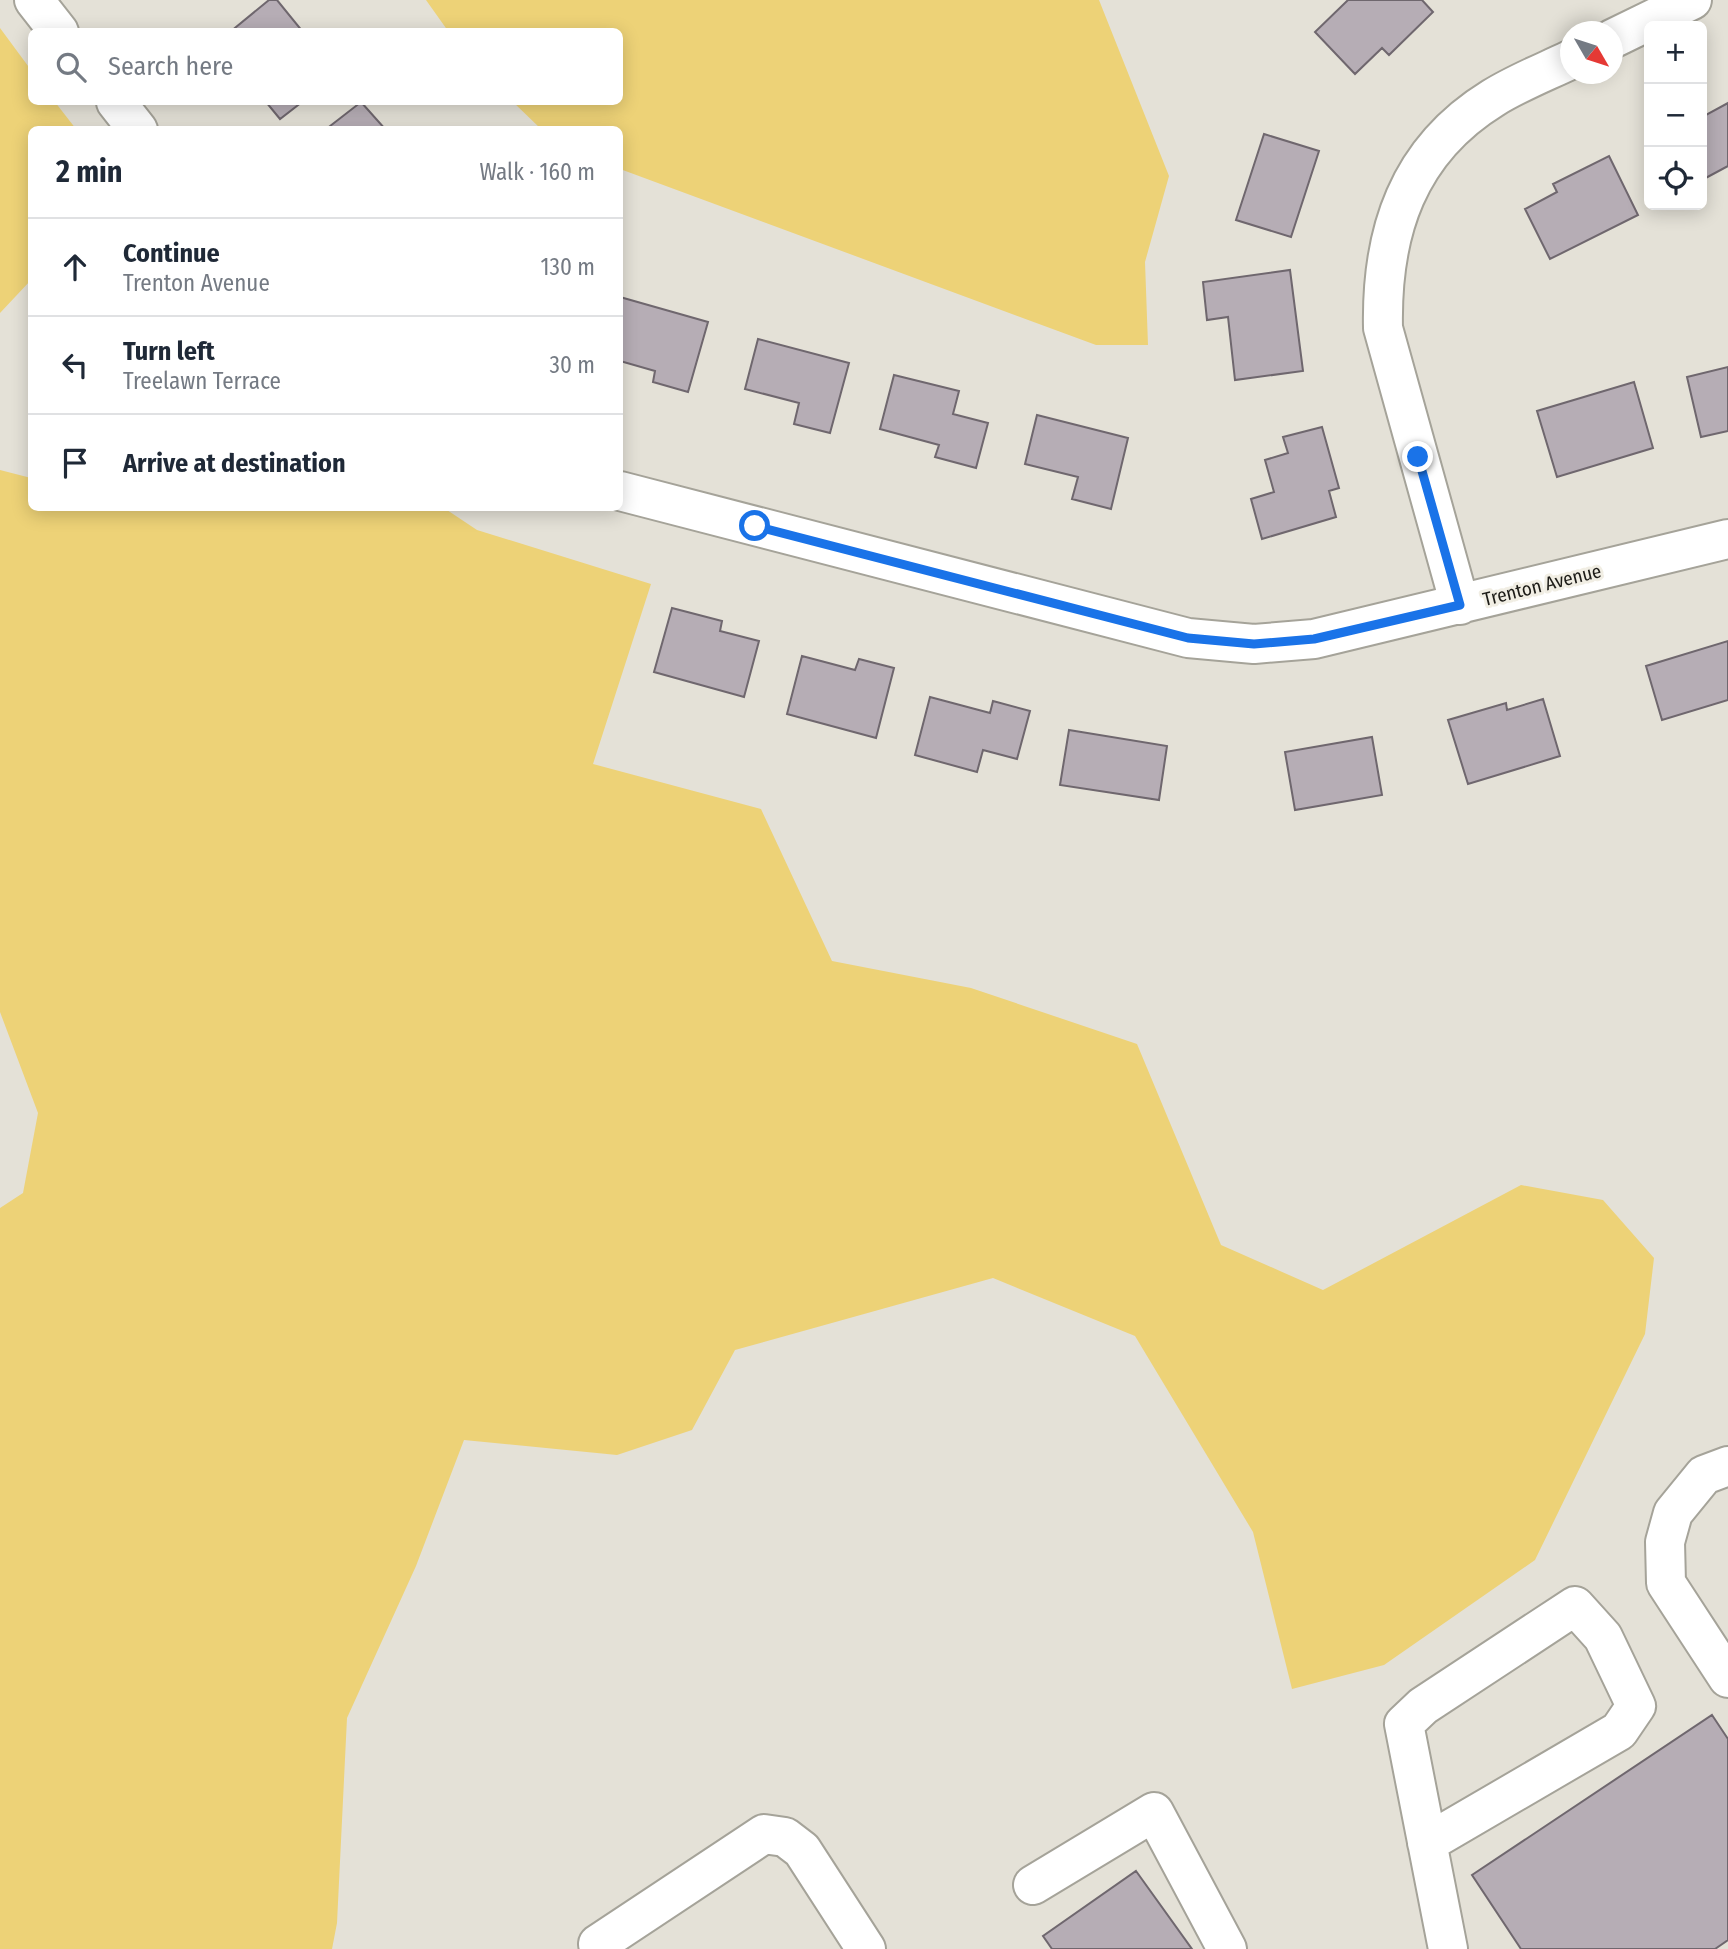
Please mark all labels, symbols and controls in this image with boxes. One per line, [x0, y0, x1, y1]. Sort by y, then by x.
north arrow [1560, 21, 1623, 84]
map controls [1644, 21, 1707, 210]
button: + [1644, 21, 1707, 84]
search box [28, 28, 623, 105]
icon: search [52, 48, 90, 86]
text: Search here [108, 51, 233, 82]
button: − [1644, 84, 1707, 147]
button: locate [1644, 147, 1707, 210]
text: 2 min [56, 154, 123, 190]
text: Walk · 160 m [479, 158, 595, 186]
text: Continue [123, 238, 220, 269]
icon: ahead [56, 248, 94, 286]
text: 130 m [541, 253, 595, 281]
text: Trenton Avenue [123, 269, 270, 297]
text: Turn left [123, 336, 215, 367]
icon: left [56, 346, 94, 384]
text: 30 m [550, 351, 595, 379]
text: Treelawn Terrace [123, 367, 281, 395]
route end [1402, 441, 1433, 472]
icon: arrive [56, 444, 94, 482]
text: Arrive at destination [123, 448, 346, 479]
route start [739, 510, 770, 541]
street label: Trenton Avenue [1480, 559, 1604, 611]

